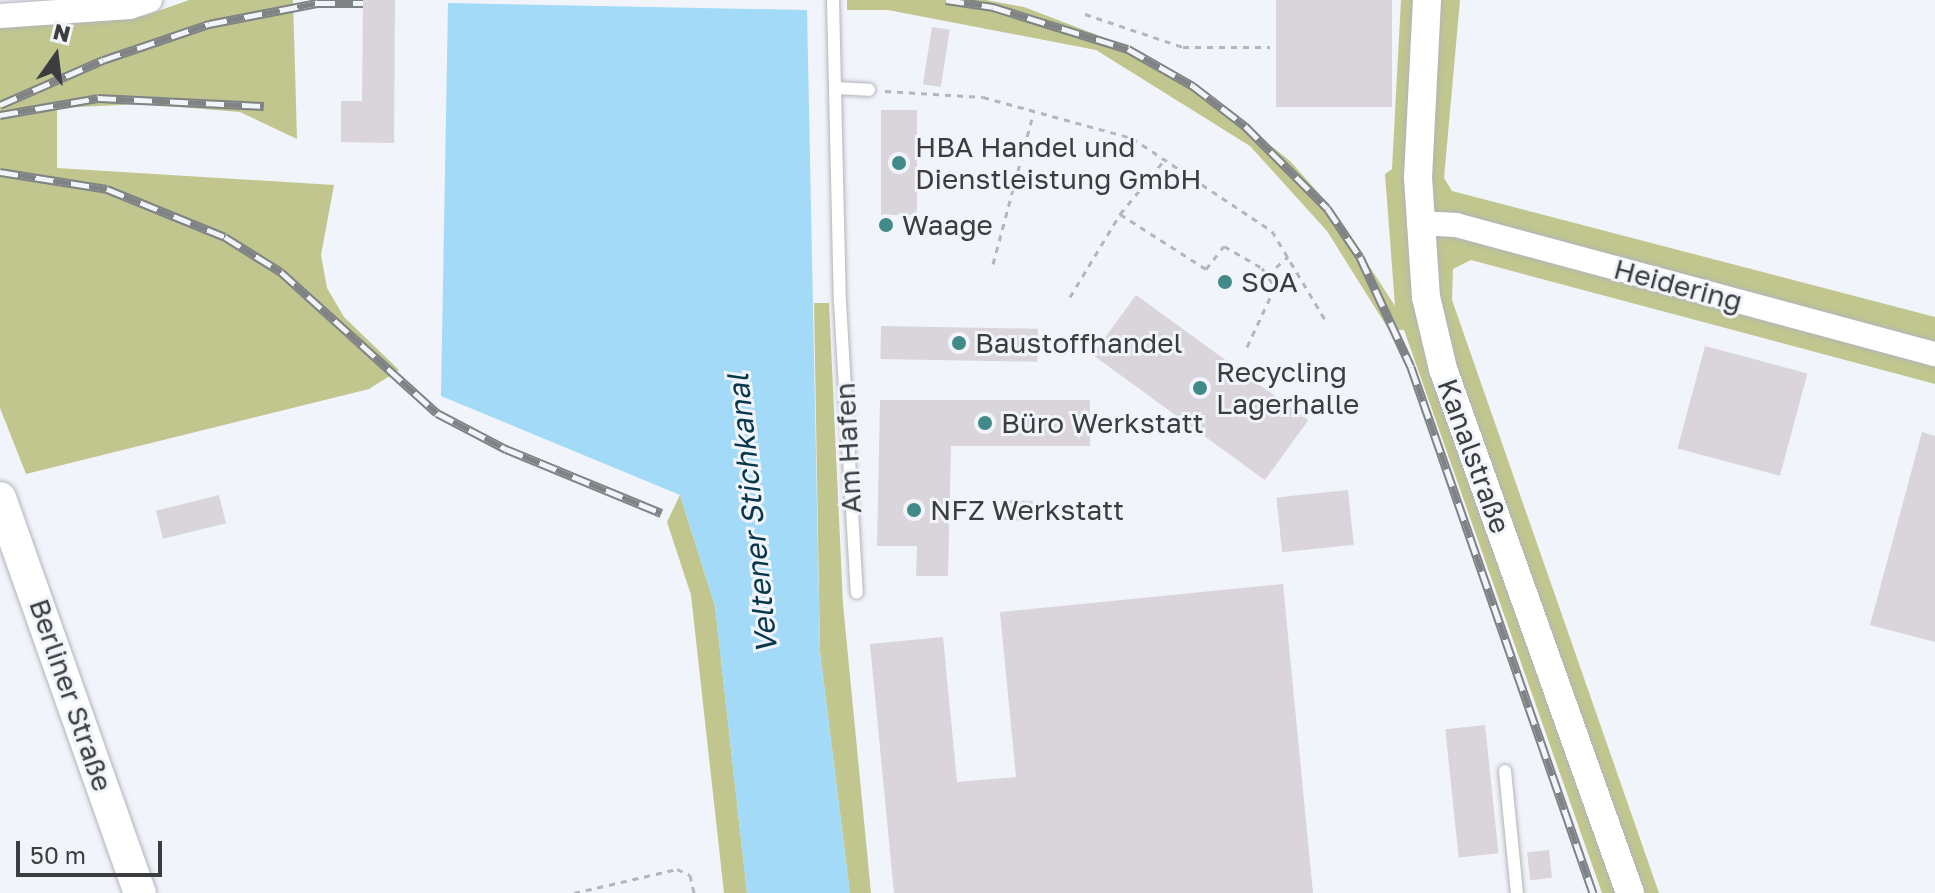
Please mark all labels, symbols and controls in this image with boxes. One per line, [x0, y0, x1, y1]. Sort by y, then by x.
north arrow [16, 16, 96, 96]
text: N [51, 17, 73, 47]
place label: HBA Handel und Dienstleistung GmbH [915, 130, 1201, 196]
marker: HBA Handel und Dienstleistung GmbH [890, 154, 908, 172]
place label: Waage [902, 208, 993, 242]
marker: Waage [877, 216, 895, 234]
street label: Heidering [1610, 252, 1746, 318]
place label: SOA [1241, 265, 1298, 299]
marker: SOA [1216, 273, 1234, 291]
place label: Baustoffhandel [975, 326, 1182, 360]
marker: Baustoffhandel [950, 334, 968, 352]
place label: Recycling Lagerhalle [1216, 355, 1359, 421]
water label: Veltener Stichkanal [719, 372, 785, 656]
street label: Kanalstraße [1431, 374, 1517, 538]
marker: Recycling Lagerhalle [1191, 379, 1209, 397]
street label: Am Hafen [828, 382, 868, 514]
place label: Büro Werkstatt [1001, 406, 1204, 440]
marker: Büro Werkstatt [976, 414, 994, 432]
place label: NFZ Werkstatt [930, 493, 1124, 527]
marker: NFZ Werkstatt [905, 501, 923, 519]
street label: Berliner Straße [22, 594, 120, 796]
scale bar [20, 825, 166, 875]
text: 50 m [30, 840, 86, 869]

